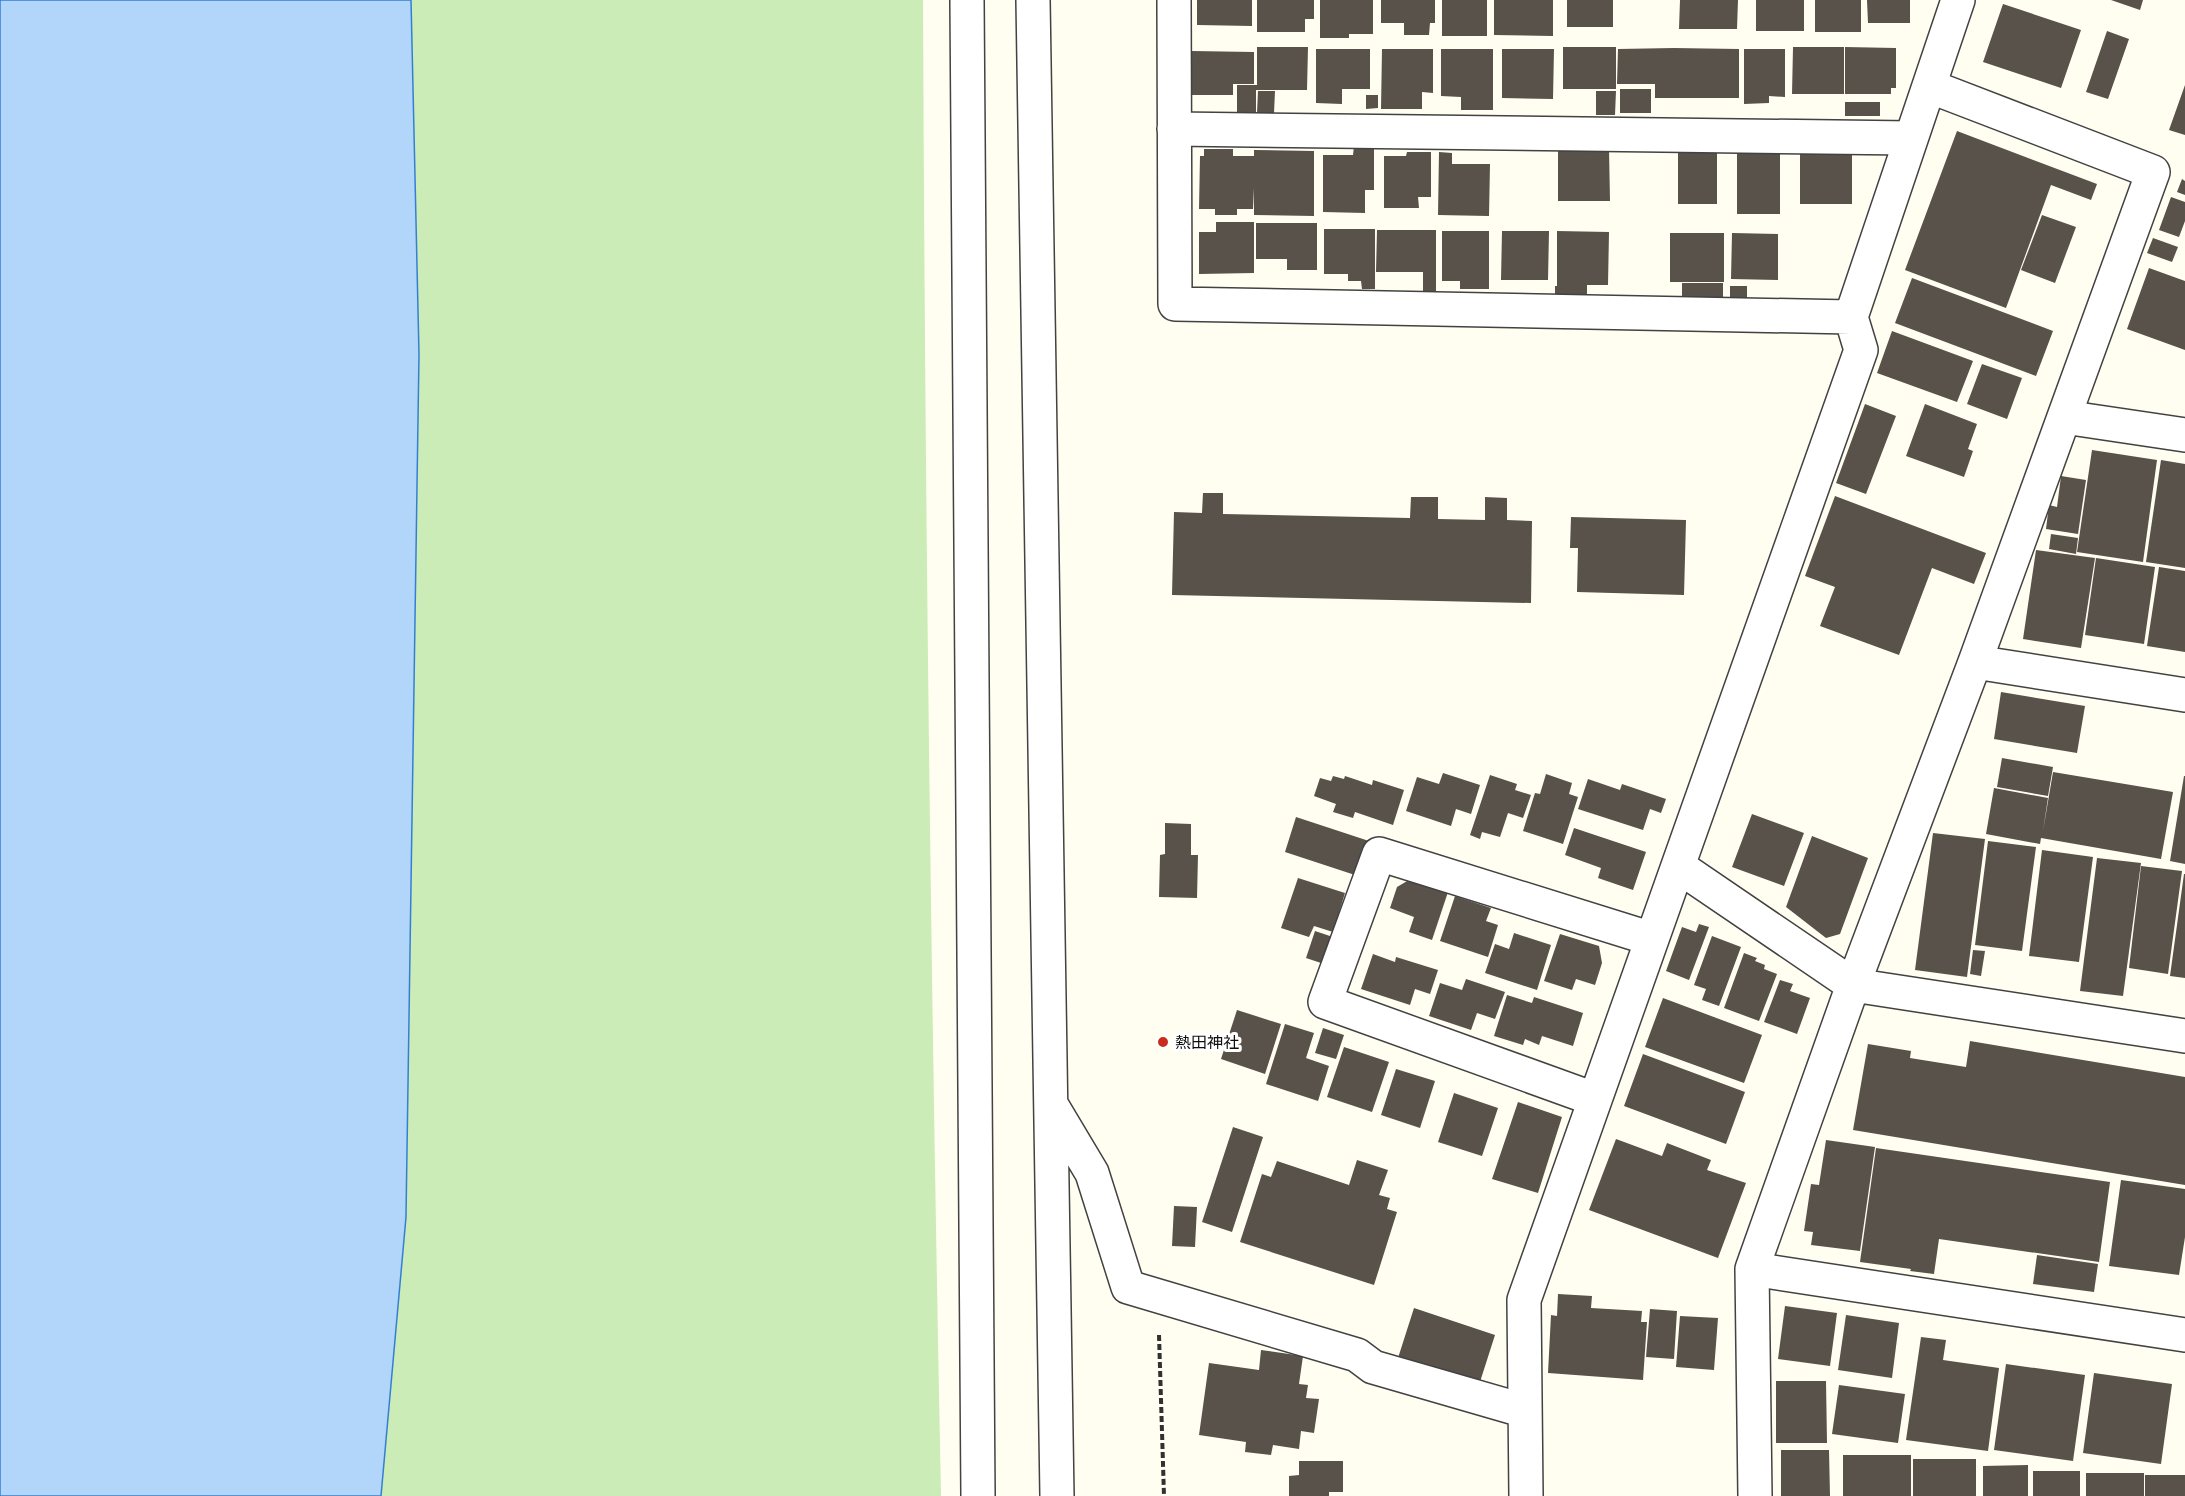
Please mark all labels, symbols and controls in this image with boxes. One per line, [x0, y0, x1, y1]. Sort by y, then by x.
place label: 熱田神社 [1175, 1031, 1239, 1053]
marker: 熱田神社 [1156, 1035, 1170, 1049]

